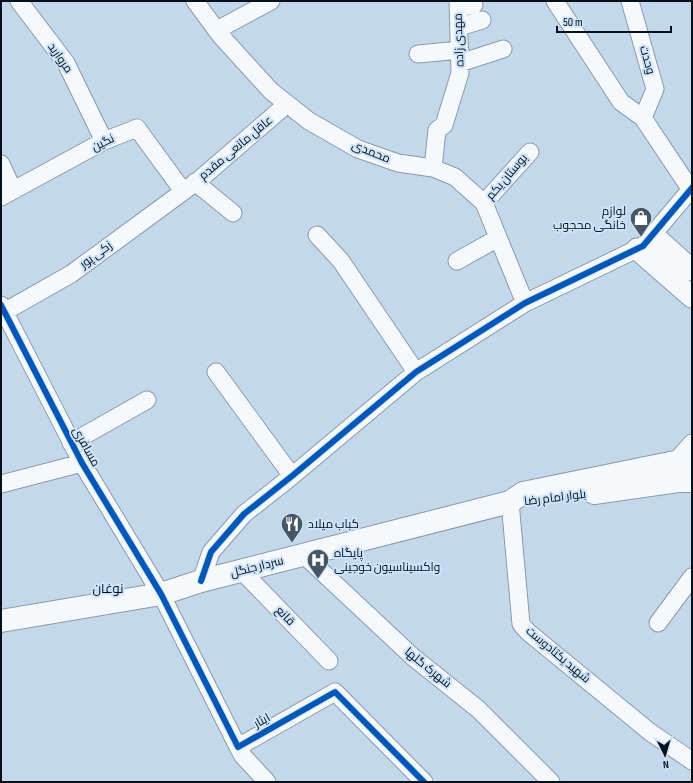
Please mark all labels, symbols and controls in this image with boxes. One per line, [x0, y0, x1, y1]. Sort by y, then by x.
scale bar [557, 8, 671, 34]
street label: مهدی زاده [451, 13, 467, 67]
text: 50 m [563, 15, 583, 30]
street label: مروارید [44, 40, 76, 76]
street label: وحدت [636, 44, 658, 76]
street label: عاقل مانعی مقدم [196, 113, 276, 183]
street label: نگین [89, 131, 117, 155]
street label: محمدی [350, 138, 392, 166]
street label: بوستان یکم [483, 151, 531, 203]
place label: لوازم خانگی محجوب [553, 204, 626, 233]
shop icon: لوازم خانگی محجوب [628, 205, 654, 238]
street label: زکی پور [76, 238, 116, 273]
street label: مسافری [69, 424, 103, 470]
street label: بلوار امام رضا [523, 487, 587, 509]
restaurant icon: کباب میلاد [279, 511, 305, 544]
place label: کباب میلاد [308, 517, 359, 532]
place label: پایگاه واکسیناسیون خوجینی [334, 546, 440, 575]
hospital icon: پایگاه واکسیناسیون خوجینی [305, 547, 331, 580]
street label: سردار جنگل [229, 553, 285, 581]
district label: نوغان [92, 581, 124, 597]
street label: قانع [272, 603, 298, 629]
street label: شهید یکتادوست [523, 624, 593, 686]
street label: شهرک گلها [402, 645, 455, 691]
street label: ایثار [250, 710, 273, 732]
north arrow [645, 735, 685, 775]
text: N [662, 758, 669, 771]

